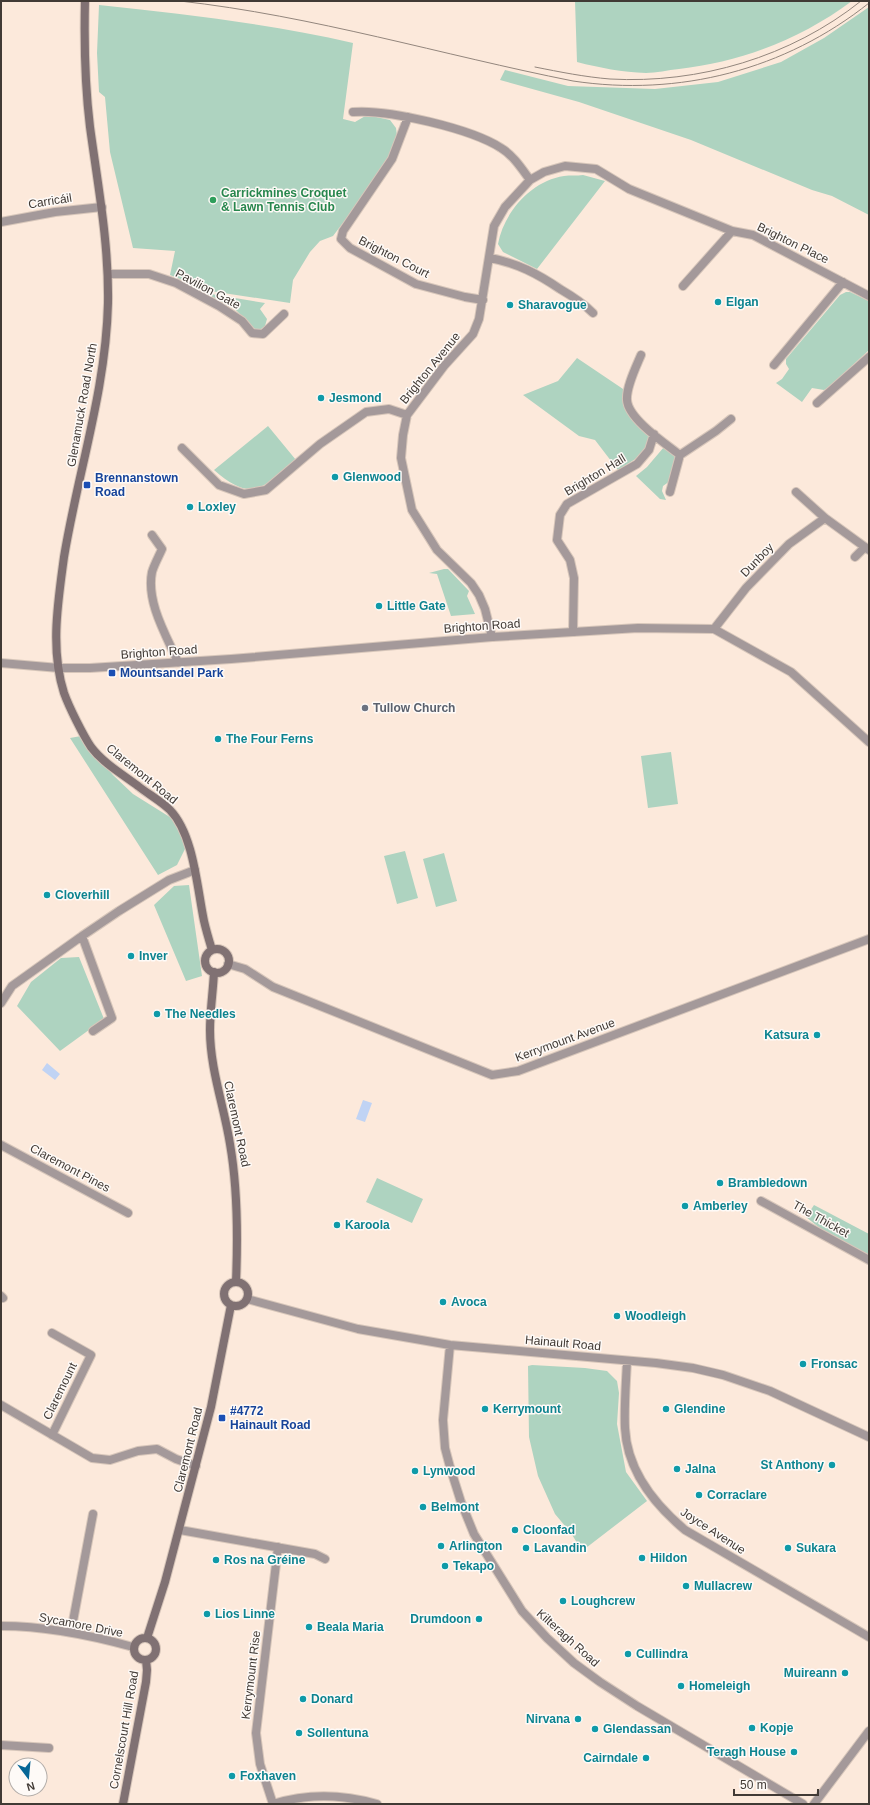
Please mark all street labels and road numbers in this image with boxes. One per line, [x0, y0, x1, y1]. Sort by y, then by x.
street label: Carricáil [27, 191, 73, 211]
street label: Brighton Place [755, 220, 831, 267]
street label: Brighton Court [356, 233, 432, 281]
street label: Pavilion Gate [173, 266, 243, 312]
street label: Brighton Avenue [397, 329, 463, 407]
street label: Glenamuck Road North [64, 342, 100, 468]
street label: Brighton Hall [562, 451, 628, 499]
street label: Dunboy [738, 540, 776, 580]
street label: Brighton Road [443, 616, 521, 636]
street label: Brighton Road [120, 642, 198, 662]
street label: Claremont Road [104, 741, 180, 807]
street label: Kerrymount Avenue [513, 1015, 617, 1065]
street label: Claremont Road [221, 1080, 253, 1168]
street label: Claremont Pines [28, 1141, 112, 1195]
street label: The Thicket [790, 1198, 852, 1241]
street label: Hainault Road [525, 1333, 601, 1353]
street label: Claremount [40, 1359, 80, 1422]
street label: Claremont Road [171, 1406, 205, 1494]
street label: Joyce Avenue [678, 1505, 748, 1557]
street label: Kilteragh Road [534, 1606, 602, 1670]
street label: Sycamore Drive [38, 1610, 125, 1640]
street label: Kerrymount Rise [239, 1629, 263, 1720]
street label: Cornelscourt Hill Road [107, 1670, 141, 1790]

